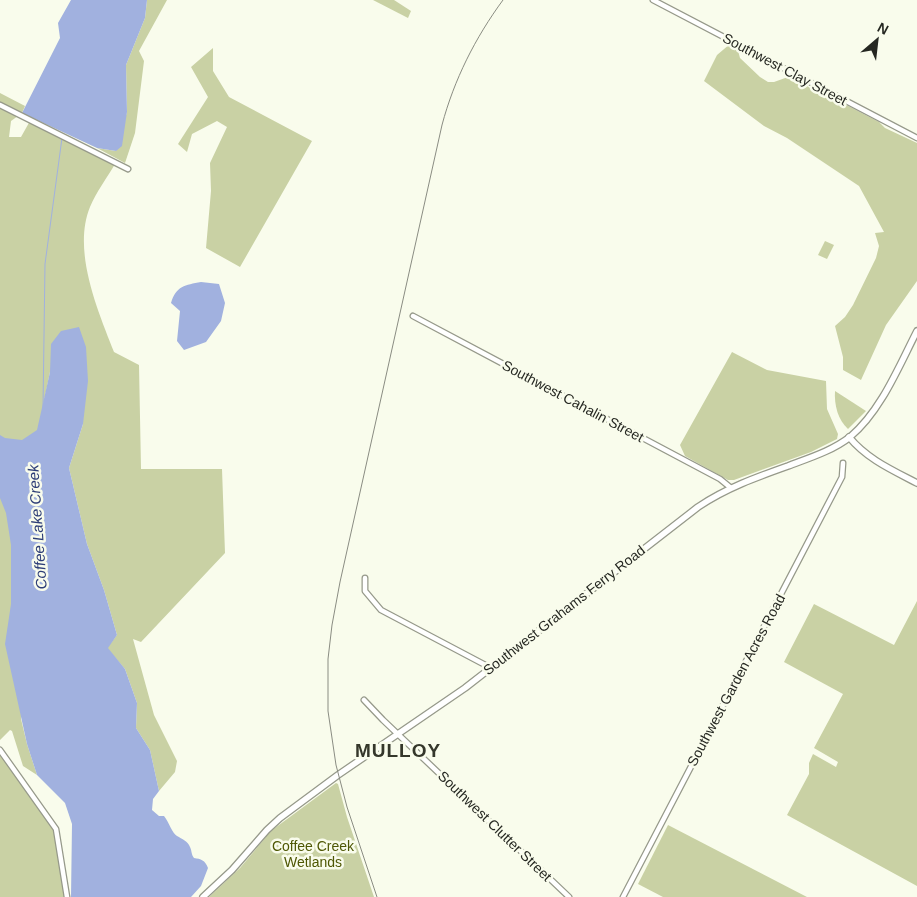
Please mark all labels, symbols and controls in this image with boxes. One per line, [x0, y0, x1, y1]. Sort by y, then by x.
north arrow [852, 15, 902, 65]
text: N [875, 19, 891, 38]
street label: Southwest Clay Street [720, 29, 850, 109]
street label: Southwest Cahalin Street [499, 357, 647, 445]
water label: Coffee Lake Creek [24, 463, 50, 590]
street label: Southwest Grahams Ferry Road [480, 542, 648, 678]
street label: Southwest Garden Acres Road [684, 591, 788, 769]
district label: MULLOY [355, 740, 441, 761]
street label: Southwest Clutter Street [435, 768, 555, 885]
park label: Coffee Creek Wetlands [272, 838, 355, 870]

